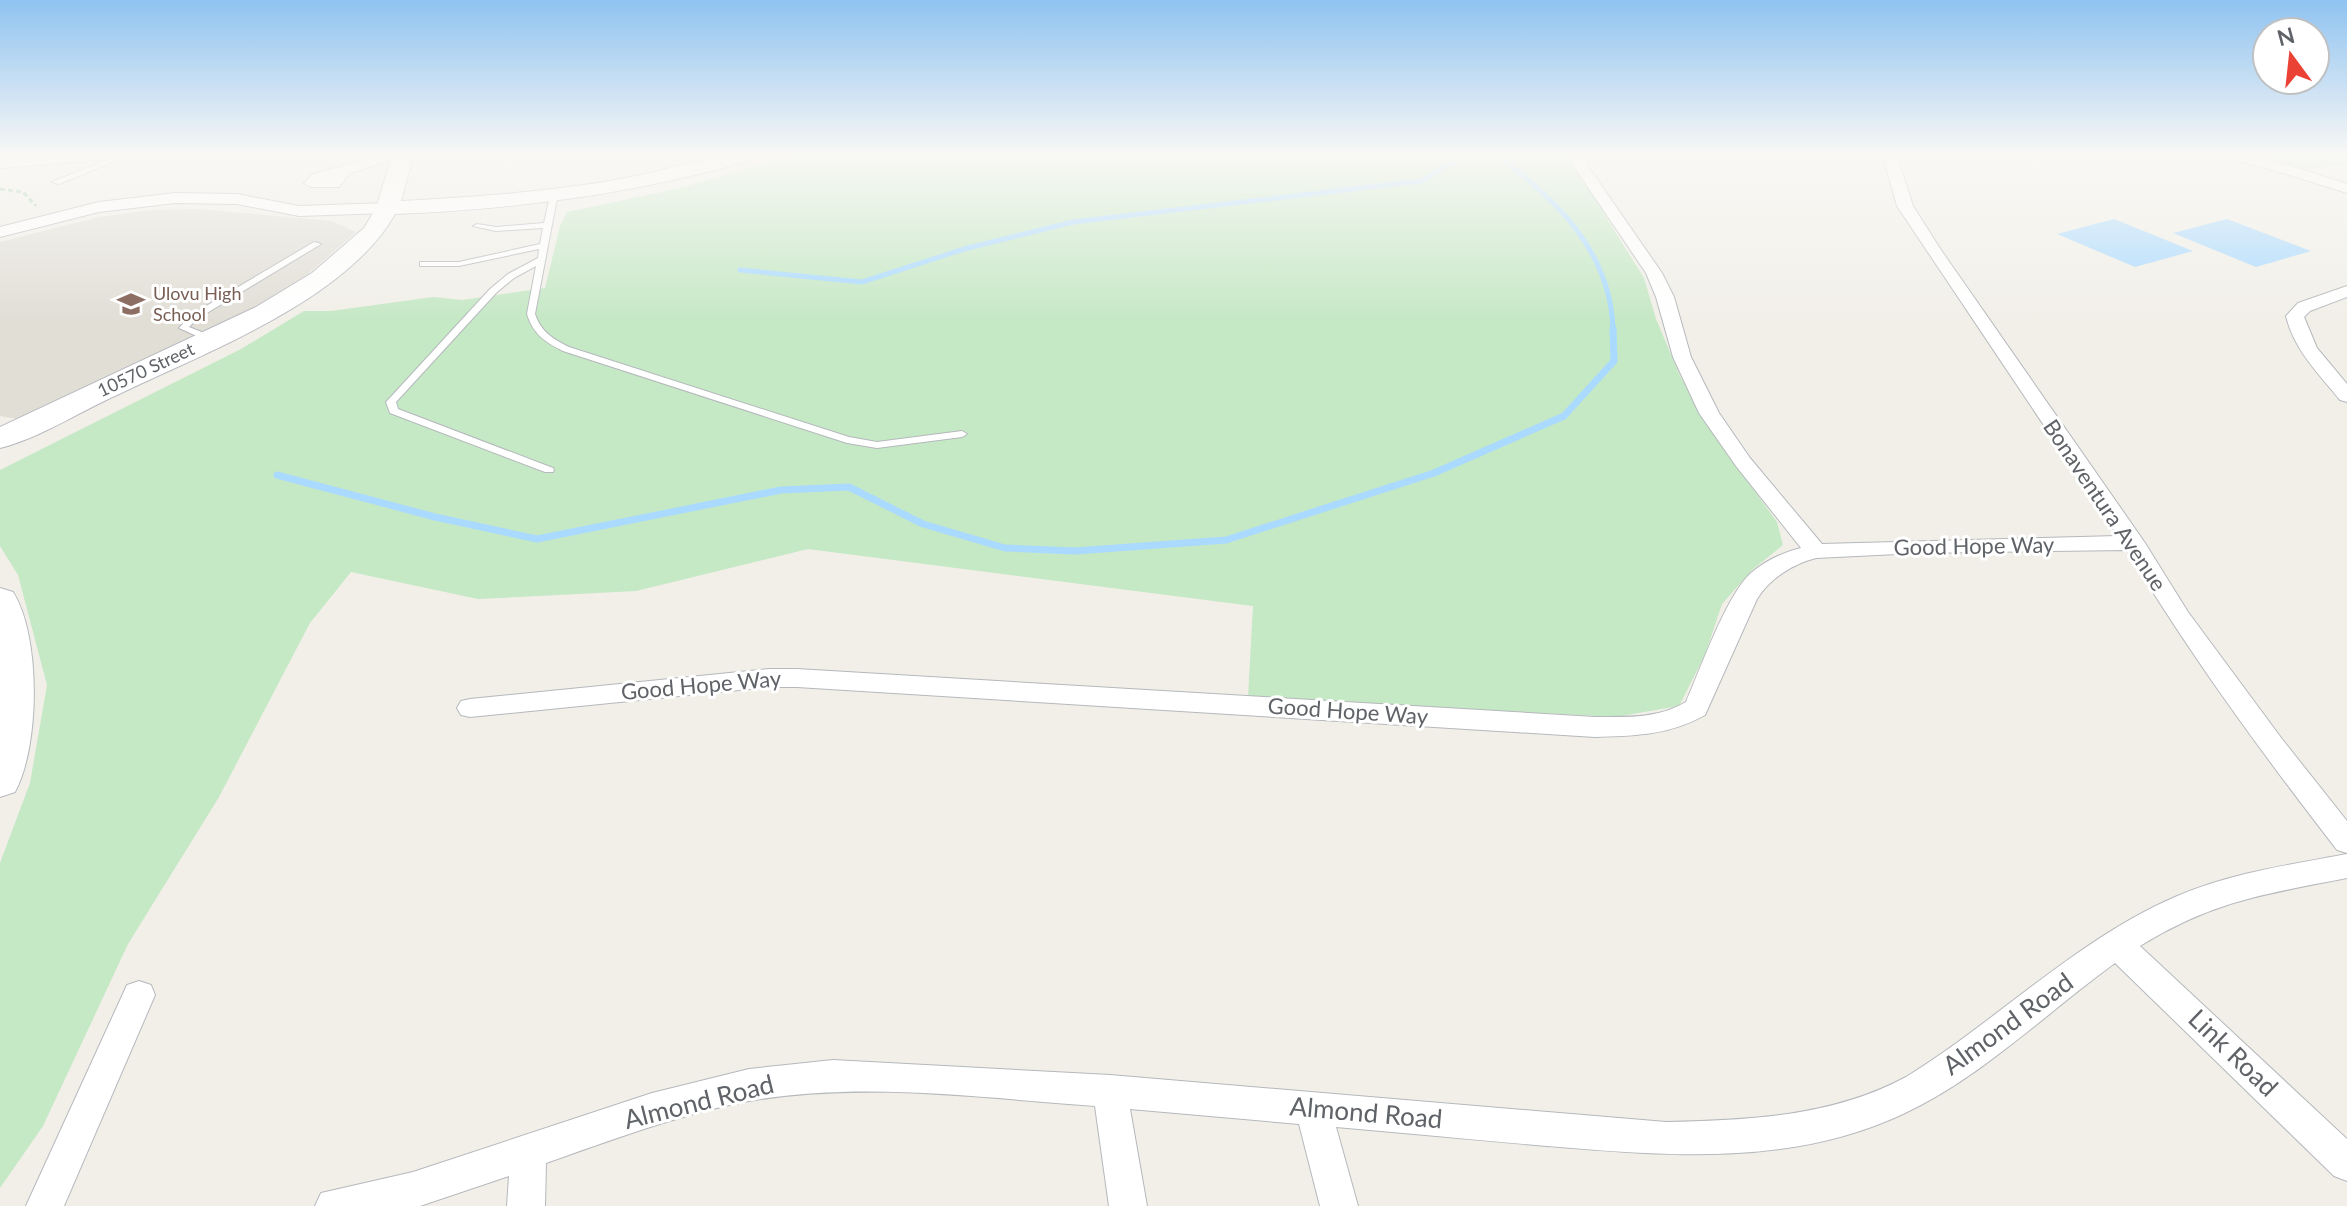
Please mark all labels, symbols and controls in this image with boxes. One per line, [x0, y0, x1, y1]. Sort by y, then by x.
north arrow [2251, 16, 2331, 96]
text: N [2274, 21, 2297, 51]
place label: Ulovu High School [153, 282, 242, 325]
school or university icon: Ulovu High School [116, 289, 146, 319]
street label: 10570 Street [94, 337, 198, 401]
street label: Bonaventura Avenue [2038, 414, 2173, 596]
street label: Good Hope Way [1893, 531, 2055, 560]
street label: Good Hope Way [620, 664, 783, 705]
street label: Good Hope Way [1267, 691, 1430, 730]
street label: Almond Road [1936, 965, 2079, 1081]
street label: Link Road [2182, 1002, 2285, 1103]
street label: Almond Road [621, 1067, 777, 1135]
street label: Almond Road [1288, 1089, 1444, 1135]

